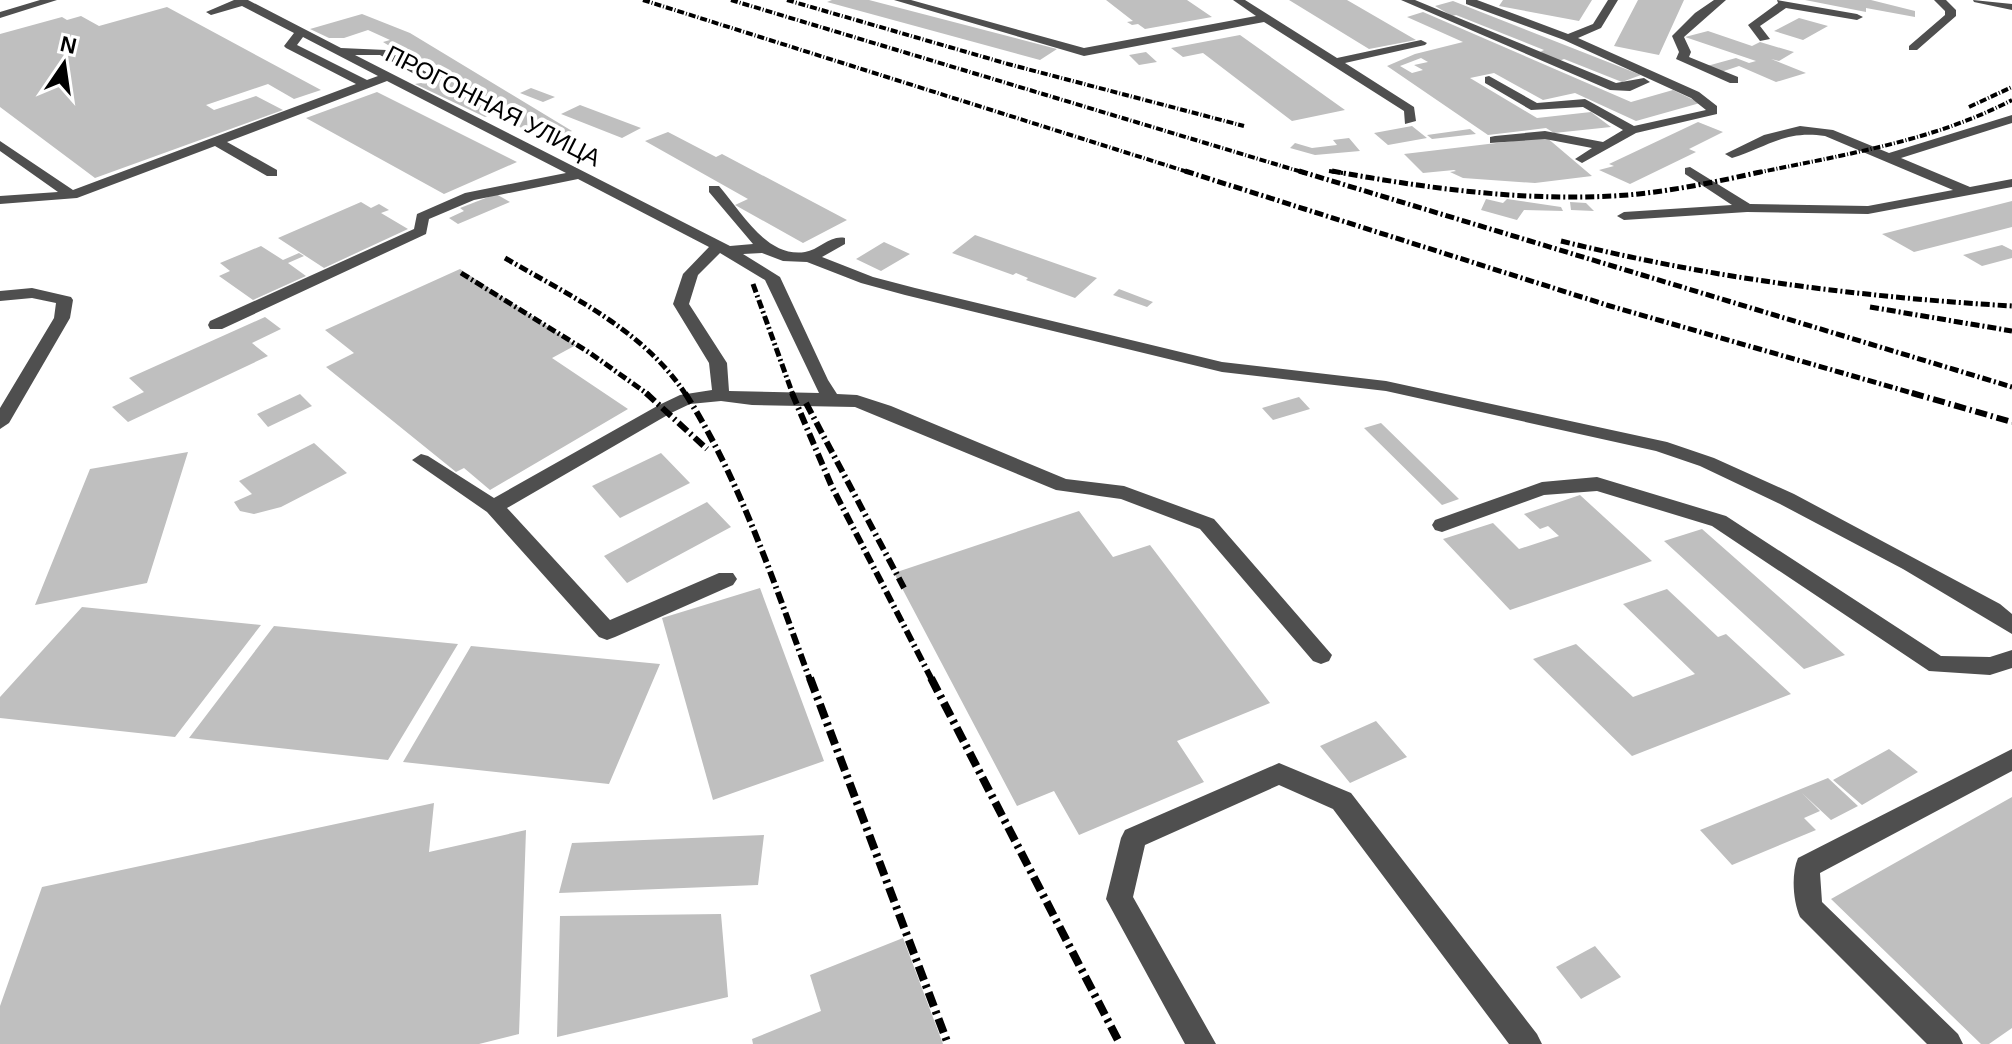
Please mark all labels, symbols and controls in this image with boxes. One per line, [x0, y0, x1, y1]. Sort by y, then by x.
north arrow [24, 24, 104, 104]
text: N [58, 31, 79, 59]
street label: ПРОГОННАЯ УЛИЦА [381, 40, 605, 172]

